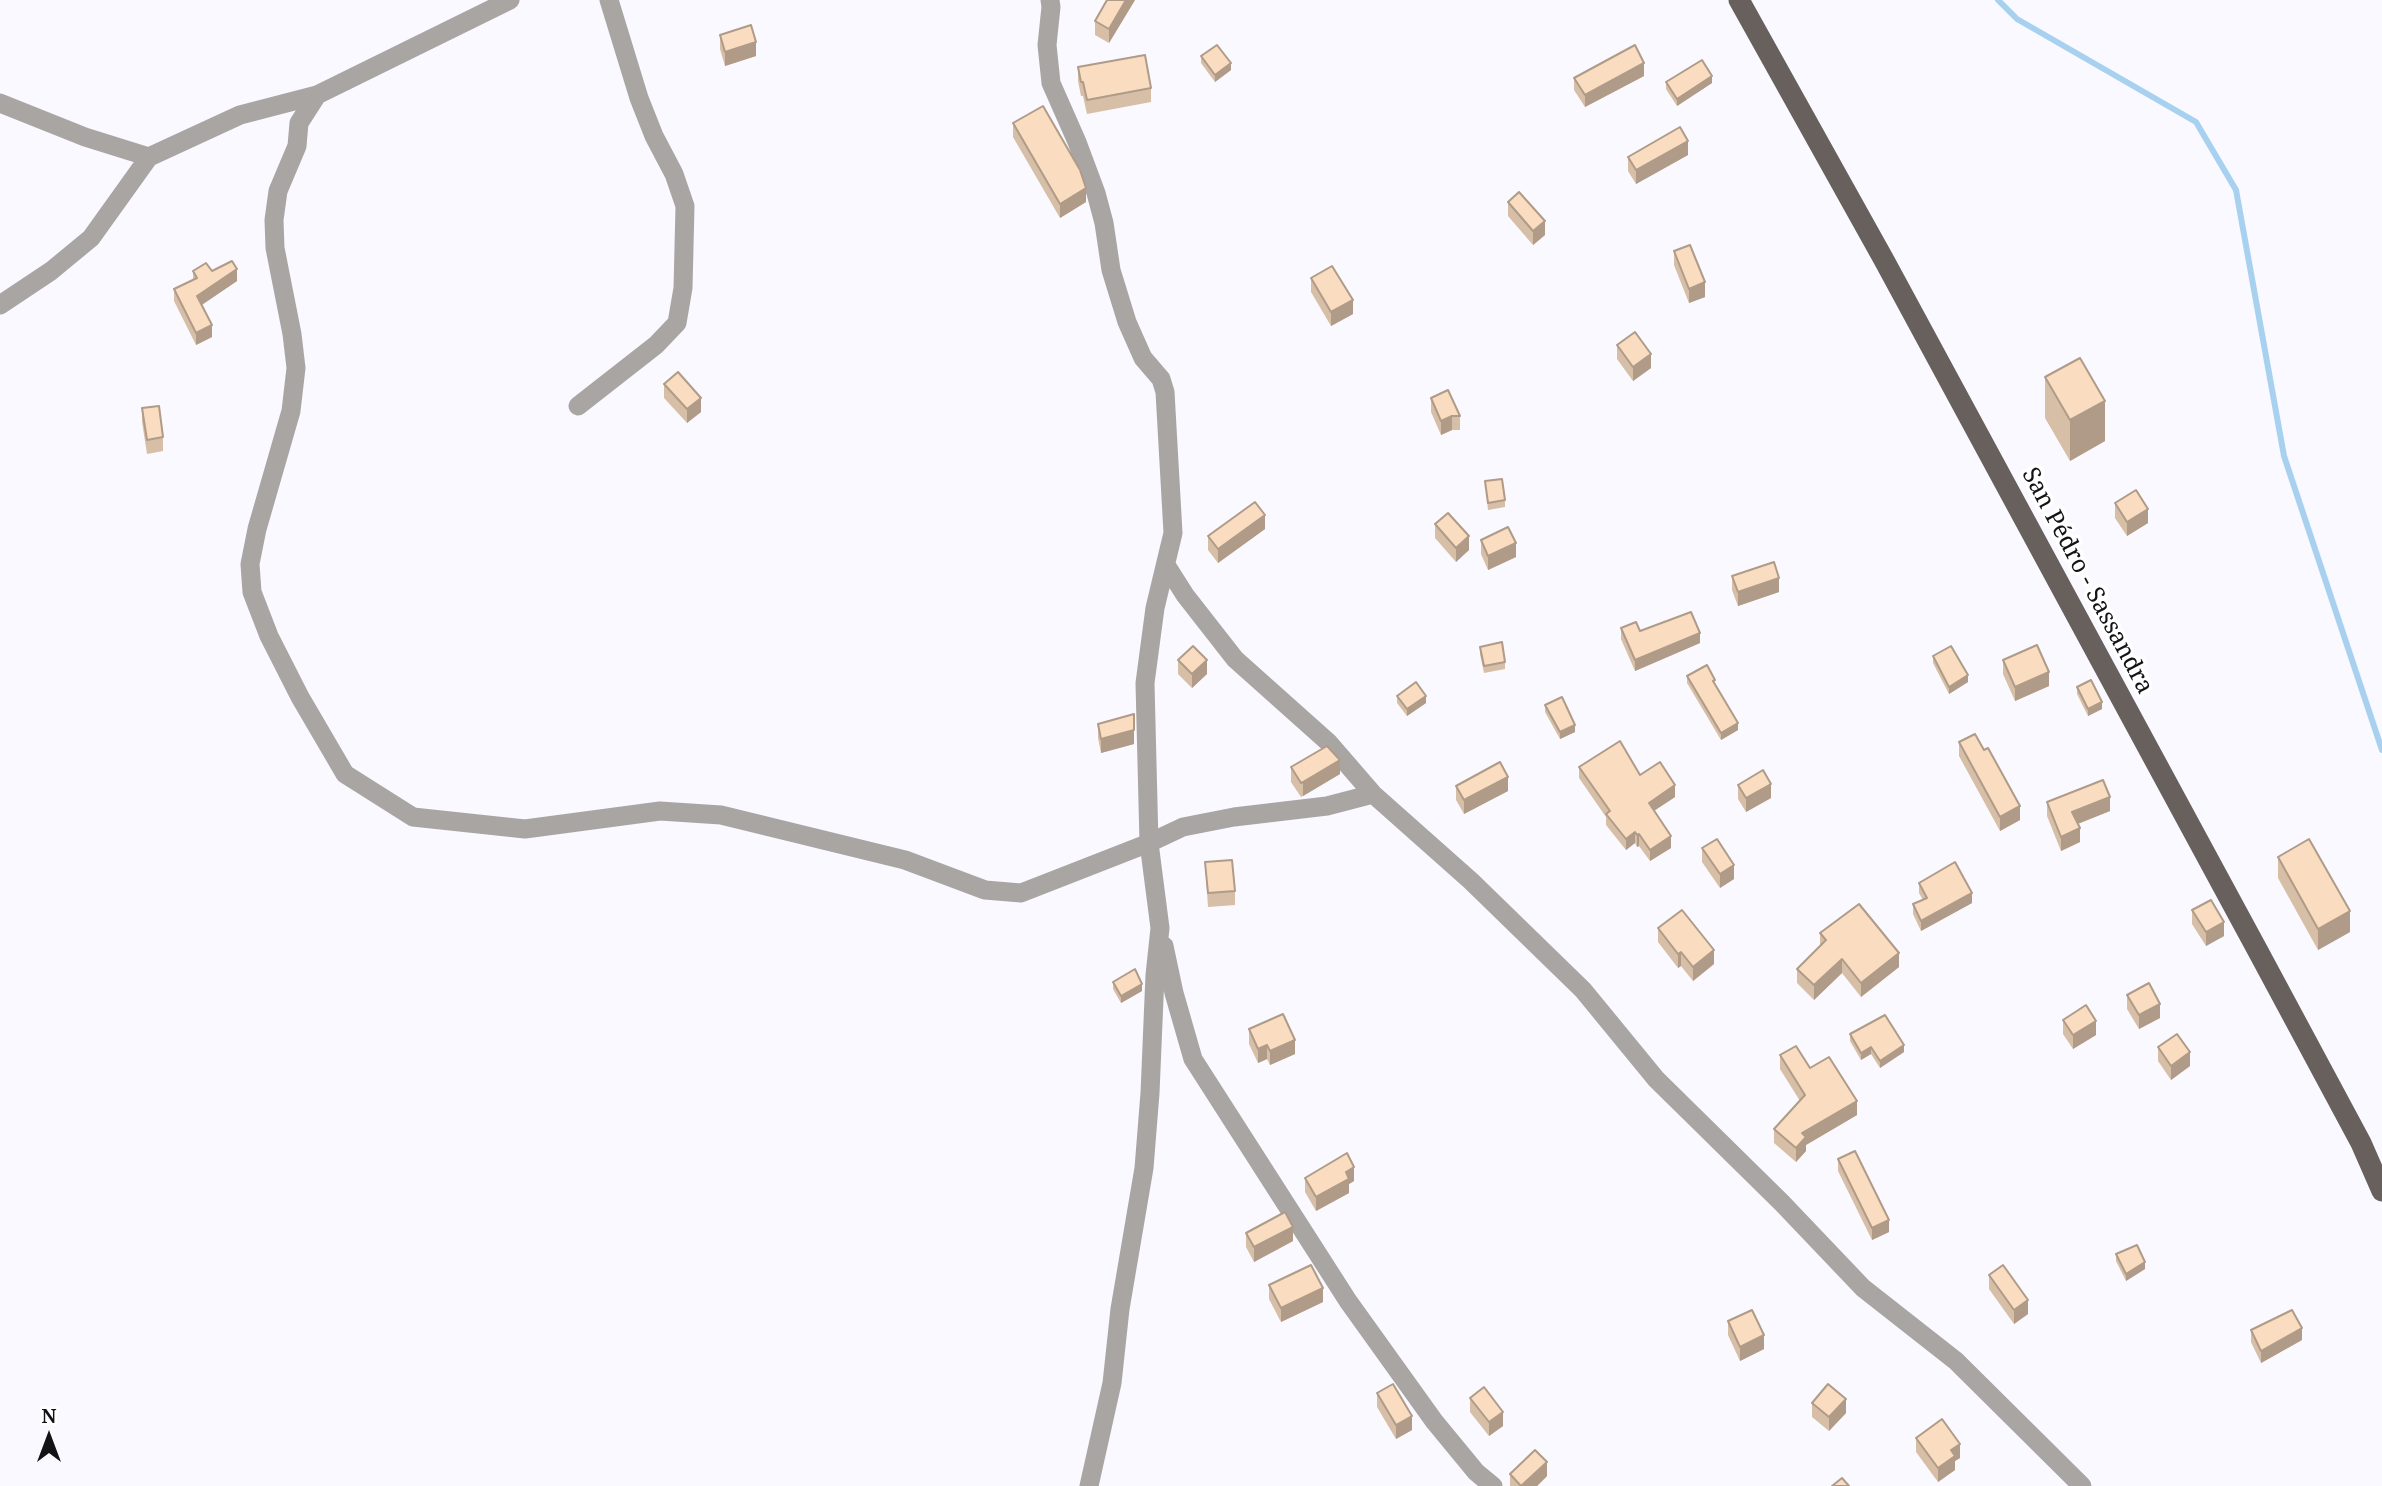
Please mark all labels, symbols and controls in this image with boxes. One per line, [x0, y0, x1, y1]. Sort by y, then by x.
street label: San Pédro - Sassandra [2015, 463, 2159, 699]
north arrow [14, 1402, 84, 1472]
text: N [42, 1403, 56, 1429]

